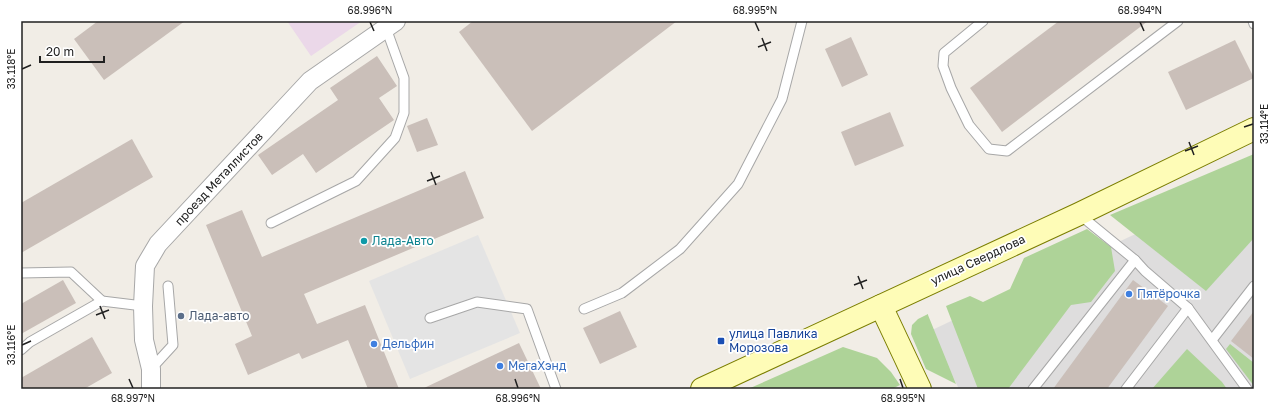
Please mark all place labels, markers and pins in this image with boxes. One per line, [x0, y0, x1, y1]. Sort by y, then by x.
place label: Лада-Авто [372, 233, 434, 248]
marker: Лада-Авто [359, 236, 369, 246]
place label: Пятёрочка [1137, 286, 1200, 301]
marker: Пятёрочка [1124, 289, 1134, 299]
place label: Лада-авто [189, 308, 249, 323]
marker: Лада-авто [176, 311, 186, 321]
place label: улица Павлика Морозова [729, 326, 818, 355]
place label: Дельфин [382, 336, 434, 351]
marker: улица Павлика Морозова [716, 336, 726, 346]
marker: Дельфин [369, 339, 379, 349]
place label: МегаХэнд [508, 358, 566, 373]
marker: МегаХэнд [495, 361, 505, 371]

